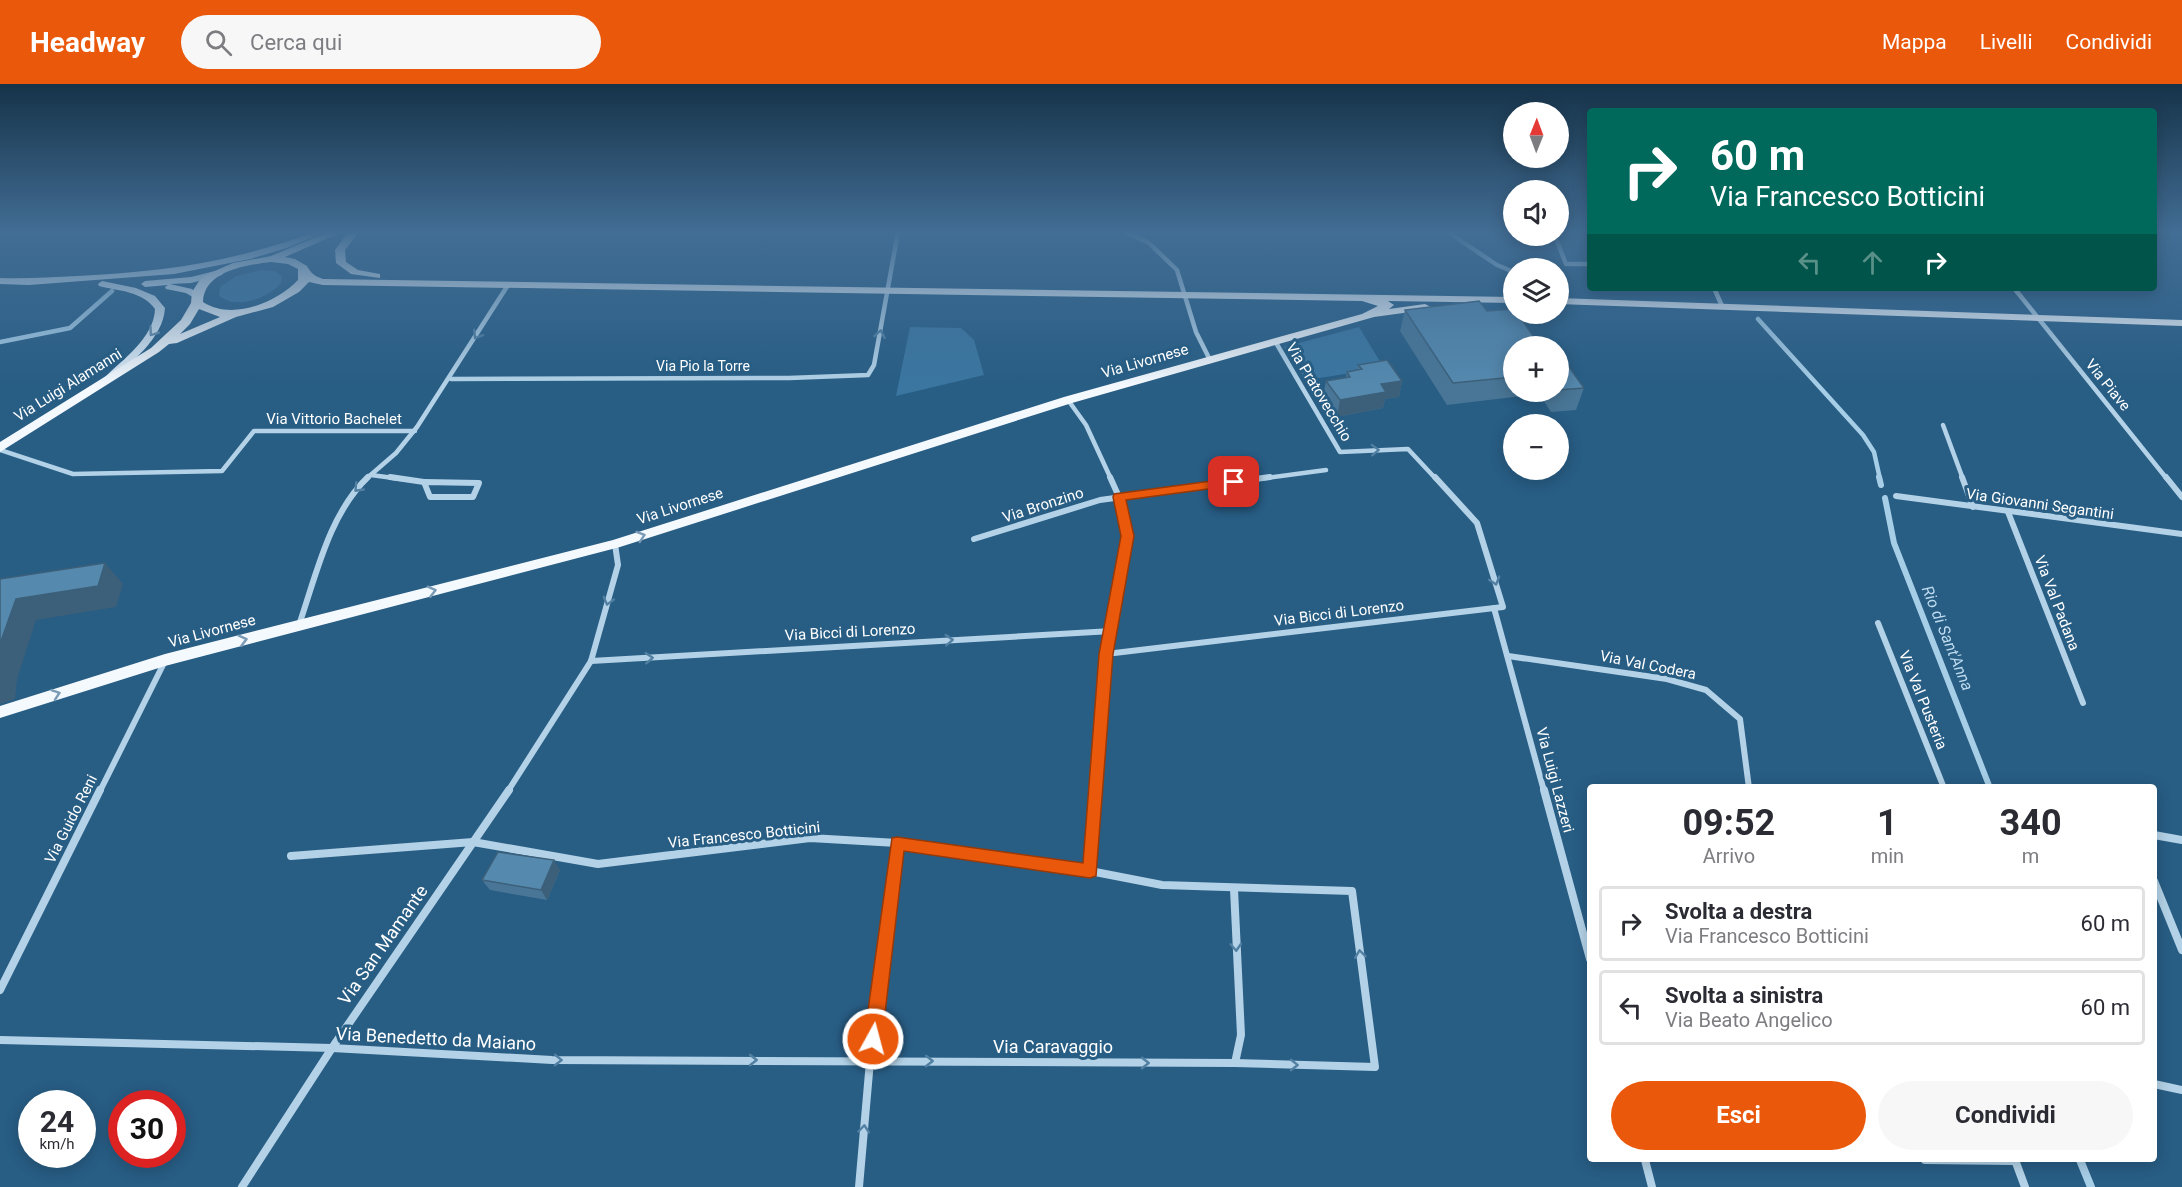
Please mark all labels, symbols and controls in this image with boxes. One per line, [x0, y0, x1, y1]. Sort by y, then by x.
search box [181, 15, 601, 69]
text: Headway [30, 26, 145, 59]
icon: search [202, 26, 235, 59]
text: Cerca qui [250, 30, 342, 55]
text: Mappa [1882, 30, 1947, 54]
text: Livelli [1980, 30, 2033, 54]
text: Condividi [2066, 30, 2152, 54]
north arrow [1503, 102, 1569, 168]
map controls [1503, 102, 1569, 480]
text: 60 m [1710, 131, 1805, 180]
icon: right [1611, 132, 1689, 210]
button: sound [1503, 180, 1569, 246]
text: Via Francesco Botticini [1710, 181, 1985, 213]
icon: left [1793, 246, 1826, 279]
icon: ahead [1856, 246, 1889, 279]
icon: right [1919, 246, 1952, 279]
button: layers [1503, 258, 1569, 324]
one-way arrow [149, 325, 160, 336]
one-way arrow [473, 329, 485, 339]
one-way arrow [873, 329, 886, 339]
button: + [1503, 336, 1569, 402]
street label: Via Pratovecchio [1282, 339, 1356, 445]
street label: Via Livornese [1099, 340, 1191, 382]
street label: Via Luigi Alamanni [11, 345, 125, 425]
street label: Via Piave [2082, 355, 2134, 415]
street label: Via Pio la Torre [656, 358, 750, 374]
street label: Via Vittorio Bachelet [266, 410, 402, 428]
button: − [1503, 414, 1569, 480]
one-way arrow [1371, 444, 1380, 457]
pin [1208, 456, 1259, 507]
icon: arrive [1217, 465, 1250, 498]
one-way arrow [355, 481, 366, 492]
street label: Via Bronzino [1000, 483, 1086, 527]
street label: Via Livornese [635, 484, 725, 528]
street label: Via Giovanni Segantini [1965, 485, 2115, 523]
one-way arrow [635, 531, 646, 543]
street label: Via Val Padana [2031, 553, 2083, 653]
one-way arrow [1488, 575, 1500, 586]
water label: Rio di Sant'Anna [1918, 583, 1977, 693]
one-way arrow [427, 586, 437, 599]
one-way arrow [603, 595, 615, 606]
street label: Via Bicci di Lorenzo [1273, 596, 1405, 630]
street label: Via Livornese [166, 611, 258, 651]
street label: Via Bicci di Lorenzo [784, 620, 916, 644]
one-way arrow [944, 634, 953, 647]
one-way arrow [237, 635, 248, 647]
street label: Via Val Codera [1598, 647, 1698, 683]
street label: Via Val Pusteria [1895, 648, 1951, 752]
one-way arrow [645, 651, 654, 664]
one-way arrow [50, 688, 61, 701]
street label: Via Luigi Lazzeri [1532, 725, 1578, 835]
street label: Via Guido Reni [41, 772, 101, 866]
text: 09:52 [1682, 802, 1775, 844]
text: 1 [1877, 802, 1898, 844]
text: 340 [2000, 802, 2062, 844]
street label: Via Francesco Botticini [667, 818, 821, 852]
text: Arrivo [1703, 844, 1755, 868]
text: min [1871, 844, 1904, 868]
text: m [2022, 844, 2039, 868]
street label: Via San Mamante [333, 881, 432, 1009]
text: Svolta a destra [1665, 899, 1812, 924]
icon: right [1614, 907, 1647, 940]
text: 60 m [2081, 911, 2130, 936]
text: Via Francesco Botticini [1665, 924, 1869, 948]
one-way arrow [1230, 943, 1243, 952]
one-way arrow [1355, 950, 1367, 959]
text: Svolta a sinistra [1665, 983, 1823, 1008]
icon: left [1614, 991, 1647, 1024]
text: 60 m [2081, 995, 2130, 1020]
position arrow [841, 1007, 905, 1071]
text: Via Beato Angelico [1665, 1008, 1833, 1032]
street label: Via Benedetto da Maiano [335, 1023, 537, 1054]
street label: Via Caravaggio [993, 1036, 1113, 1057]
one-way arrow [554, 1054, 563, 1066]
one-way arrow [749, 1054, 758, 1066]
one-way arrow [924, 1055, 933, 1067]
one-way arrow [1140, 1057, 1149, 1069]
one-way arrow [1289, 1059, 1298, 1071]
button: Esci [1611, 1081, 1866, 1150]
button: Condividi [1878, 1081, 2133, 1150]
speed limit sign: 30 [108, 1090, 186, 1168]
text: 24 [40, 1104, 74, 1139]
one-way arrow [857, 1124, 870, 1133]
text: km/h [39, 1135, 75, 1153]

